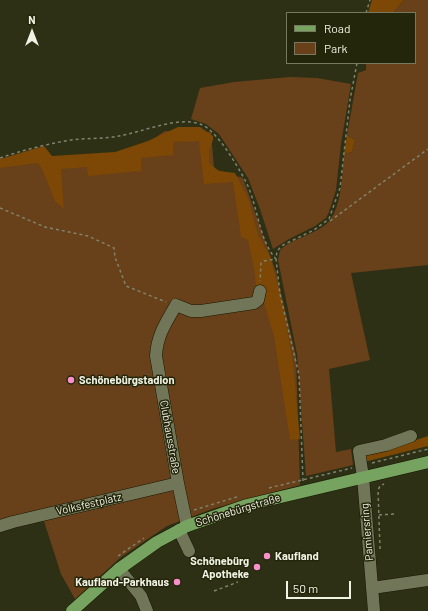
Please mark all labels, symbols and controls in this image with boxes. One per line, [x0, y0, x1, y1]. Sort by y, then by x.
north arrow [12, 12, 52, 52]
legend [286, 12, 416, 64]
text: N [28, 13, 36, 26]
text: Road [324, 21, 351, 35]
text: Park [324, 41, 348, 55]
place label: Schönebürgstadion [79, 373, 174, 387]
marker: Schönebürgstadion [66, 375, 76, 385]
street label: Clubhausstraße [157, 399, 183, 475]
street label: Volksfestplatz [55, 490, 123, 518]
street label: Schönebürgstraße [194, 491, 282, 529]
street label: Pamiersring [358, 503, 376, 561]
place label: Kaufland [275, 549, 319, 563]
marker: Kaufland [262, 551, 272, 561]
place label: Schönebürg Apotheke [190, 554, 249, 580]
marker: Schönebürg Apotheke [252, 562, 262, 572]
scale bar [288, 573, 353, 599]
place label: Kaufland-Parkhaus [75, 575, 169, 589]
marker: Kaufland-Parkhaus [172, 577, 182, 587]
text: 50 m [293, 581, 318, 595]

